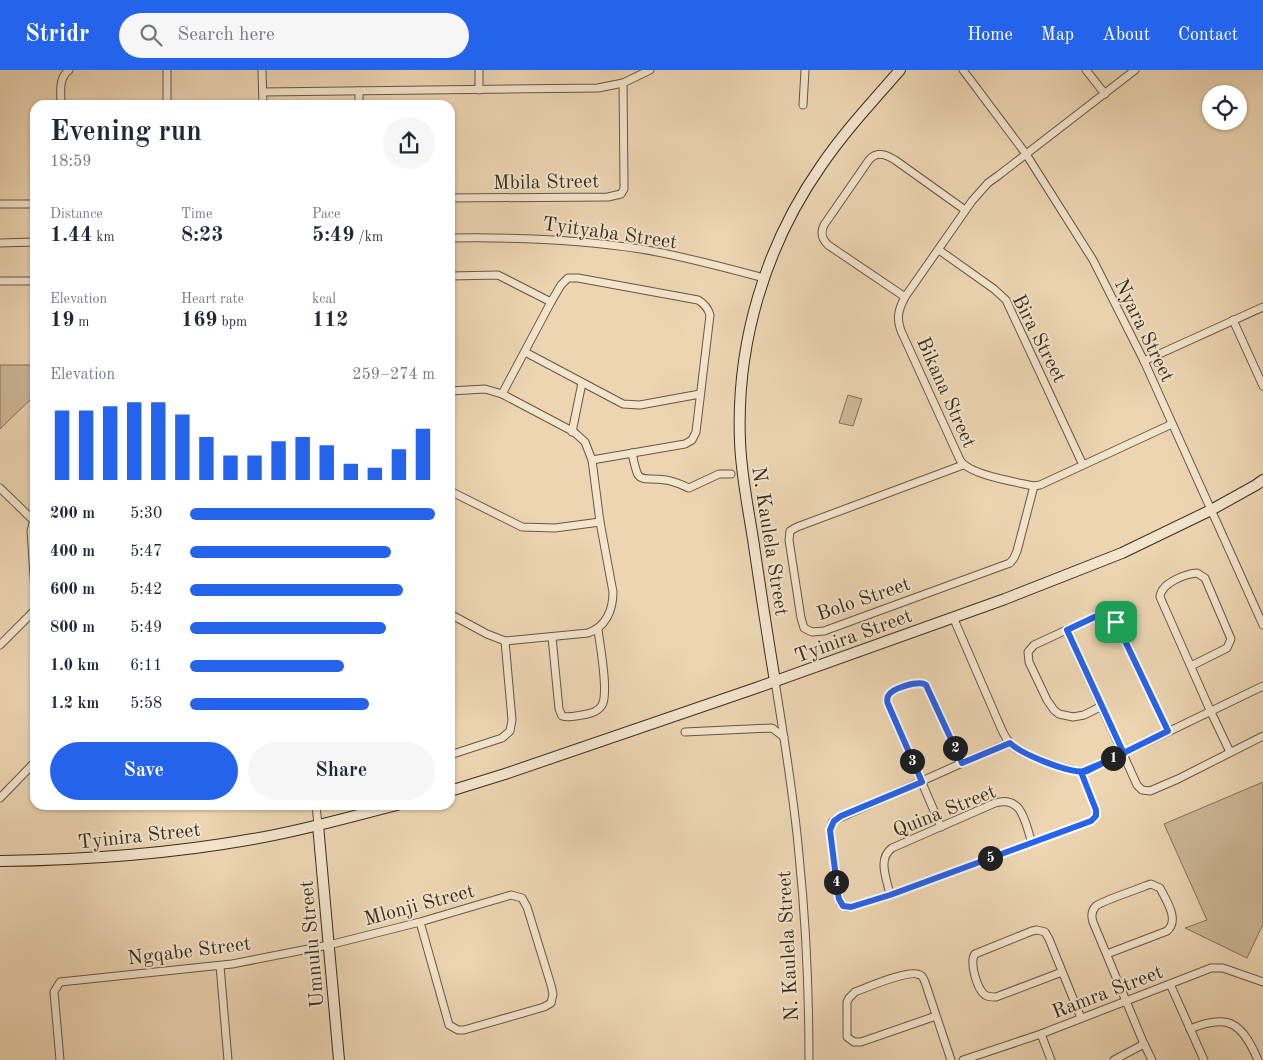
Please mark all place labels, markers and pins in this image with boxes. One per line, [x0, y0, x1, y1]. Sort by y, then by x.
pin [1095, 601, 1137, 643]
pin: 2 [942, 736, 968, 760]
pin: 1 [1100, 746, 1126, 770]
pin: 3 [900, 748, 924, 774]
pin: 5 [978, 846, 1002, 870]
pin: 4 [824, 870, 848, 894]

